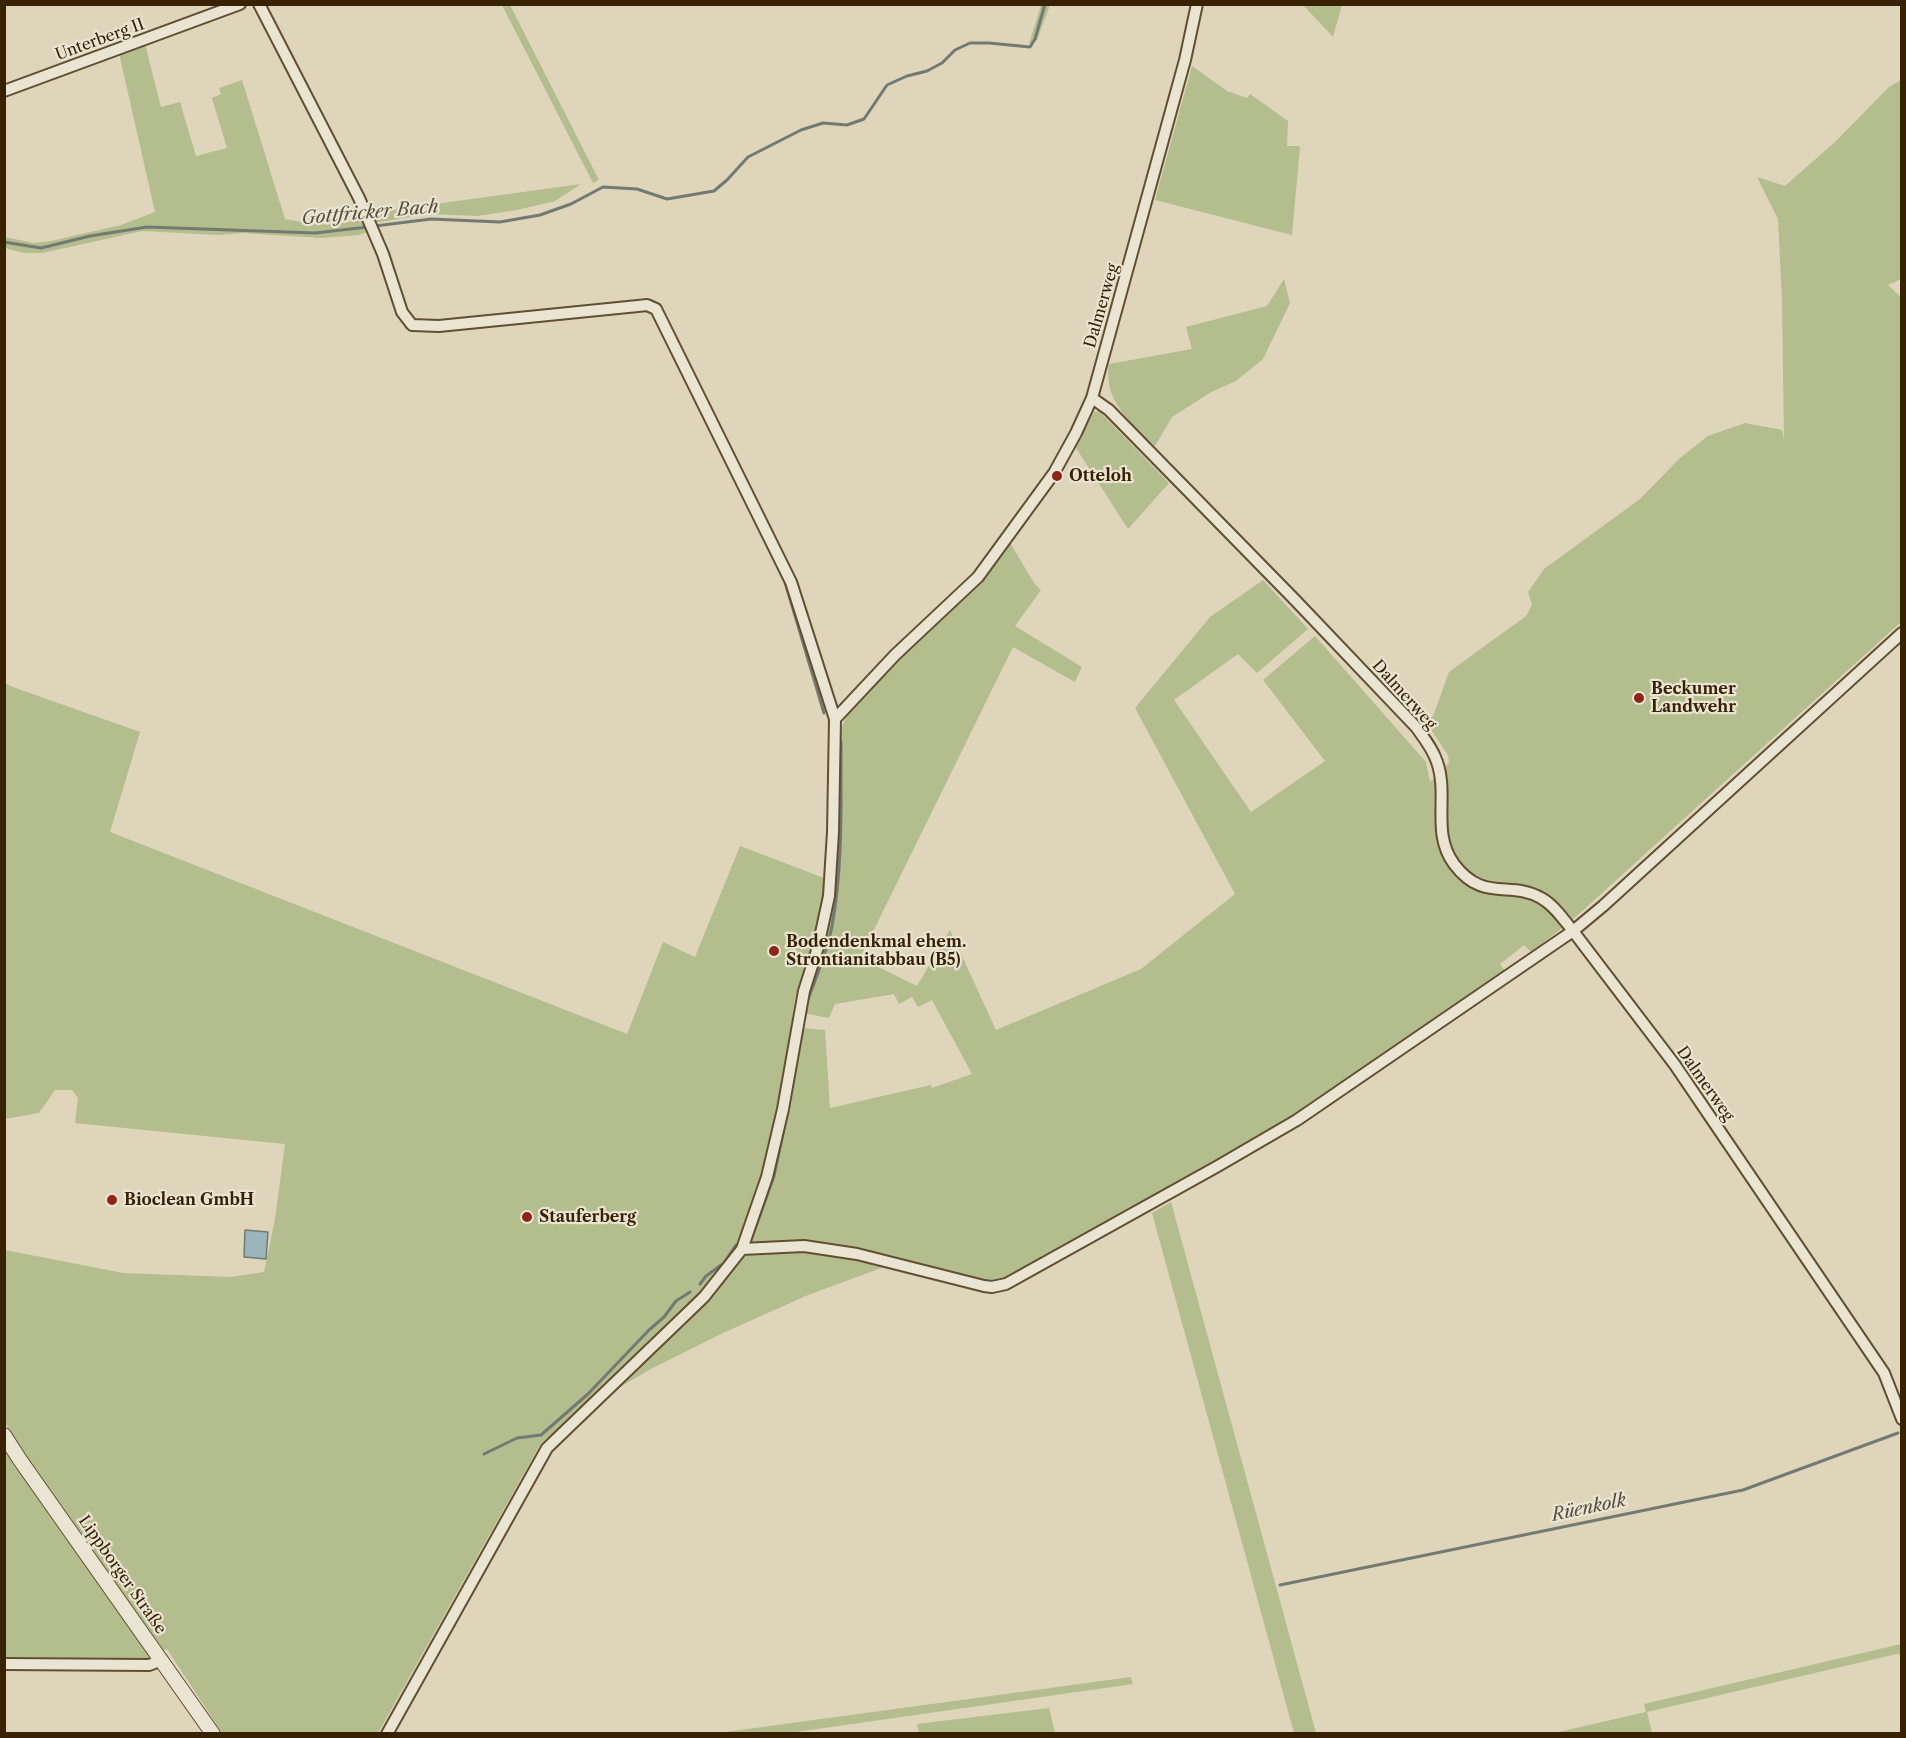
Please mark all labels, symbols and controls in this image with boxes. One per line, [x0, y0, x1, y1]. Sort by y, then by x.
street label: Unterberg II [53, 15, 147, 65]
water label: Gottfricker Bach [301, 196, 439, 230]
street label: Dalmerweg [1081, 262, 1123, 350]
place label: Otteloh [1069, 466, 1132, 486]
marker: Otteloh [1050, 469, 1064, 483]
street label: Dalmerweg [1368, 656, 1440, 734]
place label: Beckumer Landwehr [1651, 679, 1736, 717]
marker: Beckumer Landwehr [1632, 691, 1646, 705]
place label: Bodendenkmal ehem. Strontianitabbau (B5) [786, 932, 966, 970]
marker: Bodendenkmal ehem. Strontianitabbau (B5) [767, 944, 781, 958]
street label: Dalmerweg [1672, 1043, 1738, 1125]
place label: Bioclean GmbH [124, 1190, 254, 1210]
marker: Bioclean GmbH [105, 1193, 119, 1207]
place label: Stauferberg [539, 1207, 636, 1227]
marker: Stauferberg [520, 1210, 534, 1224]
water label: Rüenkolk [1550, 1490, 1628, 1526]
street label: Lippborger Straße [74, 1512, 170, 1638]

